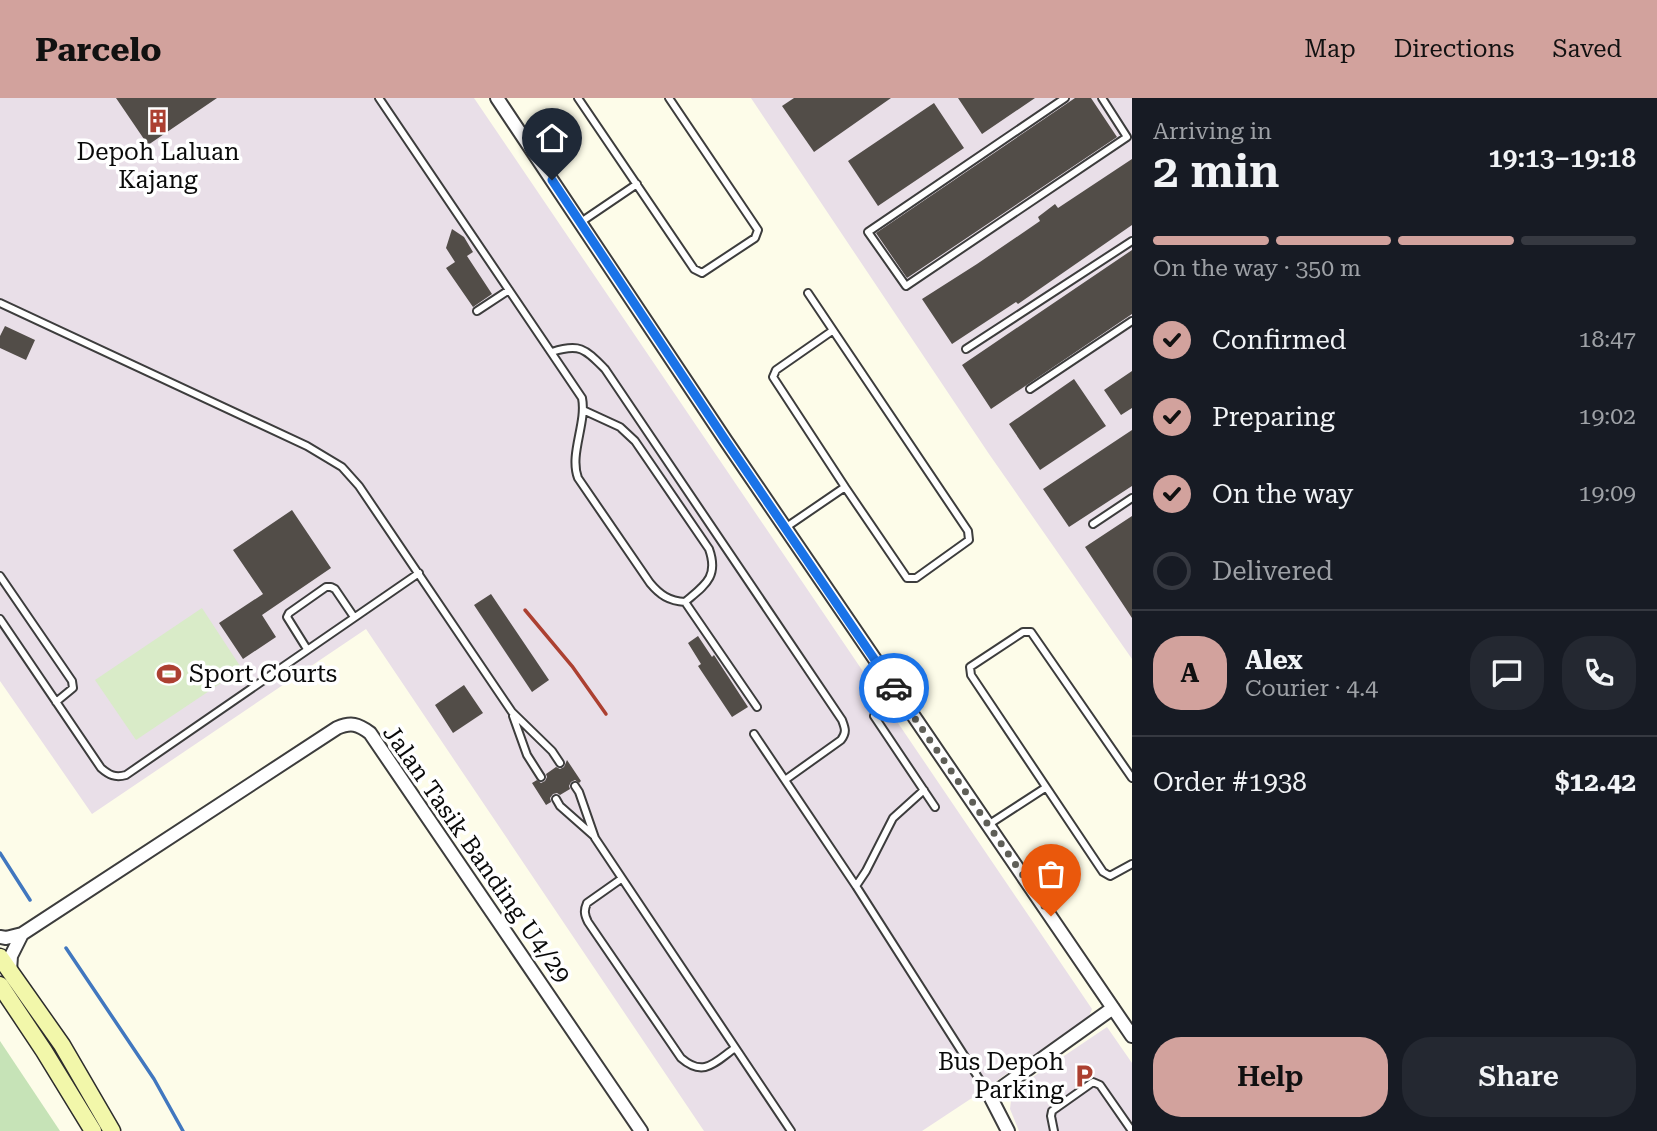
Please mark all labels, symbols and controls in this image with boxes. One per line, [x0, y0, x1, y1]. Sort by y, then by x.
text: Parcelo [35, 30, 162, 69]
text: Map [1304, 35, 1356, 63]
text: Directions [1394, 35, 1514, 63]
text: Saved [1552, 35, 1622, 63]
building icon: Depoh Laluan Kajang [144, 107, 172, 135]
pin [522, 108, 582, 180]
text: Arriving in [1153, 118, 1272, 145]
icon: home [533, 119, 571, 157]
place label: Depoh Laluan Kajang [77, 138, 239, 194]
text: 19:13–19:18 [1488, 143, 1636, 173]
text: 2 min [1153, 144, 1280, 198]
text: On the way · 350 m [1153, 255, 1361, 282]
icon: check [1153, 321, 1191, 359]
text: Confirmed [1212, 325, 1347, 355]
text: 18:47 [1579, 326, 1636, 353]
icon: check [1153, 398, 1191, 436]
text: Preparing [1212, 402, 1335, 432]
text: 19:02 [1579, 403, 1636, 430]
icon: check [1153, 475, 1191, 513]
text: On the way [1212, 479, 1353, 509]
text: 19:09 [1579, 480, 1636, 507]
text: Delivered [1212, 556, 1333, 586]
button: chat [1470, 636, 1544, 710]
button: phone [1562, 636, 1636, 710]
text: Alex [1245, 645, 1303, 675]
courier [859, 653, 929, 723]
text: A [1181, 658, 1199, 688]
sports icon: Sport Courts [155, 660, 183, 688]
place label: Sport Courts [189, 660, 337, 688]
icon: car [875, 669, 913, 707]
text: Courier · 4.4 [1245, 675, 1378, 702]
street label: Jalan Tasik Banding U4/29 [377, 720, 577, 988]
text: Order #1938 [1153, 767, 1307, 797]
text: $12.42 [1555, 767, 1636, 797]
pin [1021, 844, 1081, 916]
icon: bag [1032, 855, 1070, 893]
button: Help [1153, 1037, 1388, 1117]
button: Share [1402, 1037, 1636, 1117]
place label: Bus Depoh Parking [938, 1048, 1064, 1104]
parking icon: Bus Depoh Parking [1070, 1062, 1098, 1090]

